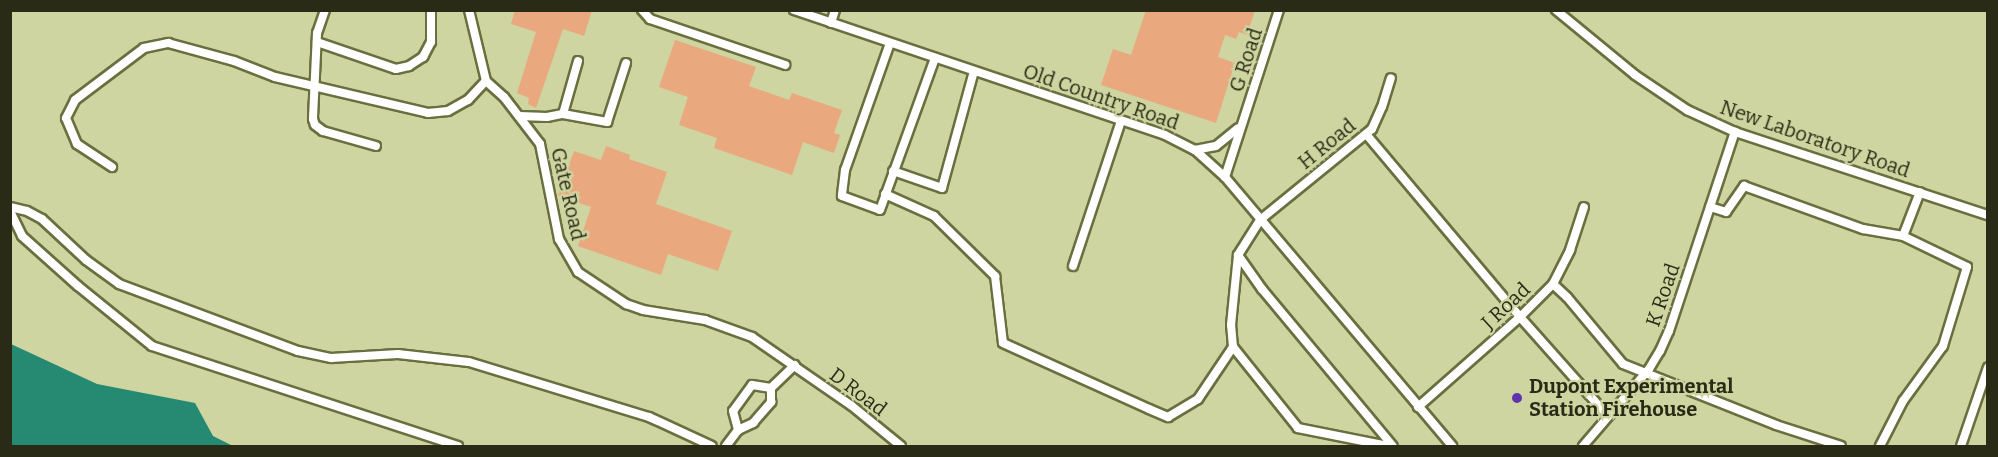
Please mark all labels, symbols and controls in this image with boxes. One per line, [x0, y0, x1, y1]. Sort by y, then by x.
street label: G Road [1224, 25, 1268, 95]
street label: Old Country Road [1020, 59, 1182, 135]
street label: New Laboratory Road [1717, 95, 1913, 183]
street label: H Road [1293, 114, 1361, 174]
street label: Gate Road [546, 145, 590, 243]
street label: K Road [1641, 260, 1685, 330]
street label: J Road [1477, 278, 1535, 334]
street label: D Road [825, 363, 891, 421]
place label: Dupont Experimental Station Firehouse [1529, 374, 1734, 421]
marker: Dupont Experimental Station Firehouse [1510, 391, 1524, 405]

